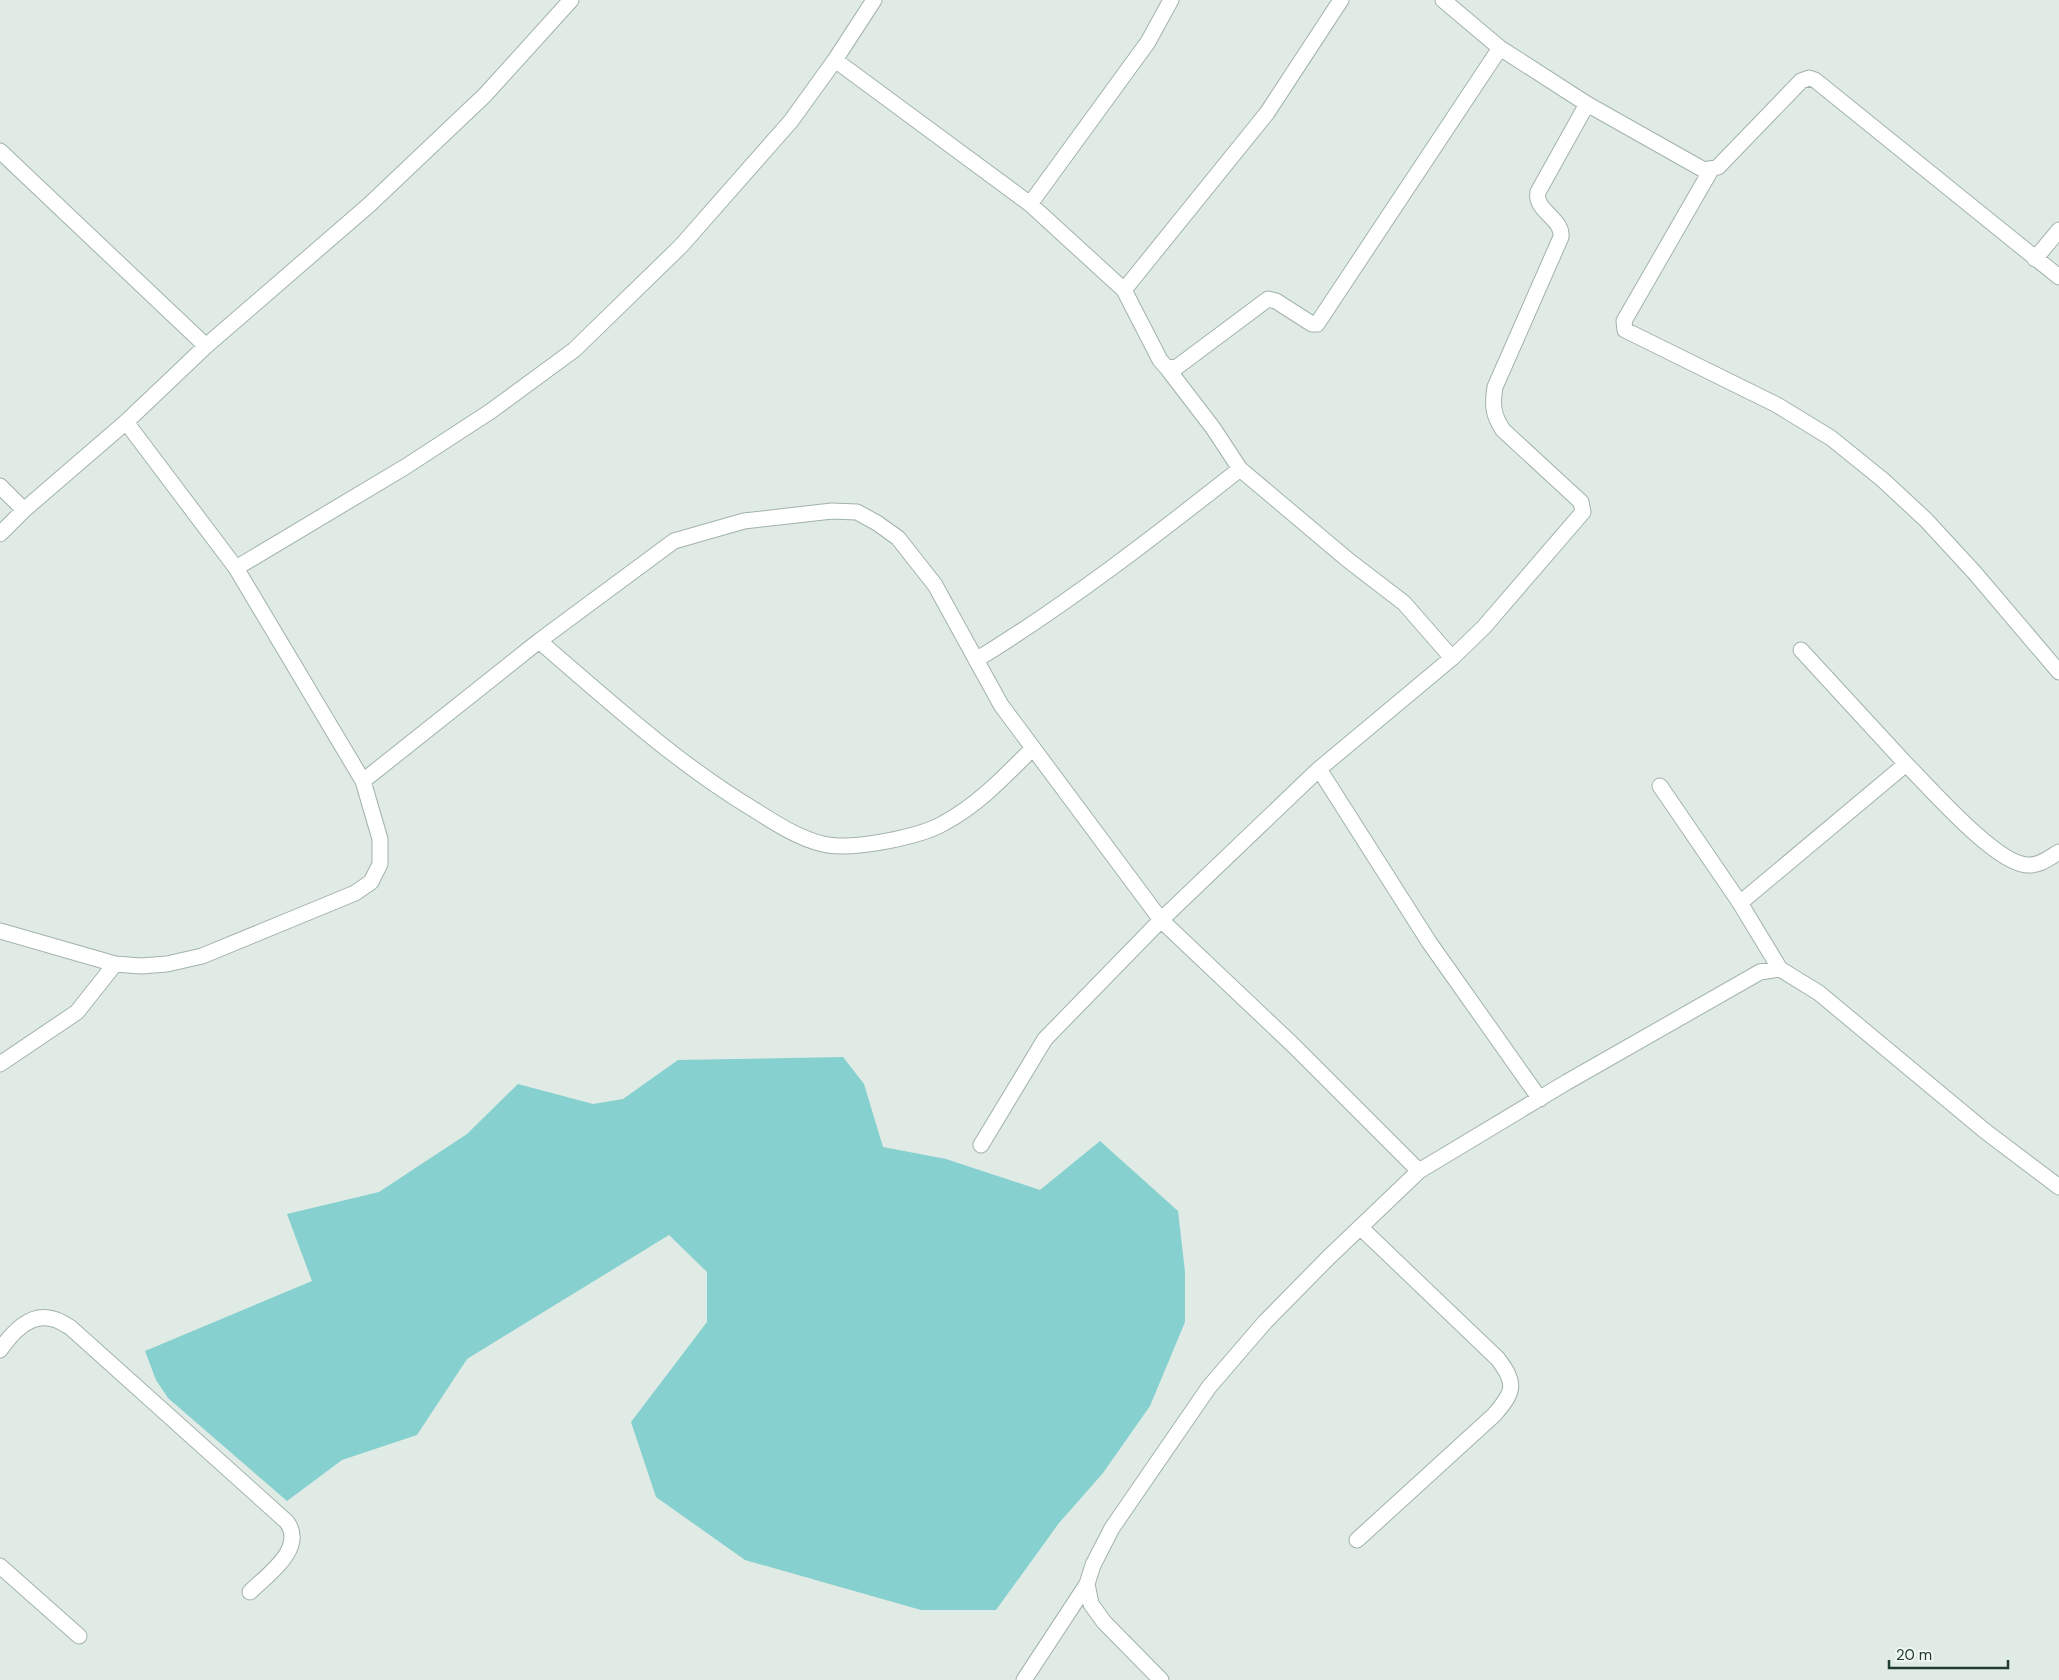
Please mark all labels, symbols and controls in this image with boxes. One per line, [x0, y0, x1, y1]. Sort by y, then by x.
scale bar [1889, 1638, 2008, 1670]
text: 20 m [1896, 1645, 1932, 1665]

